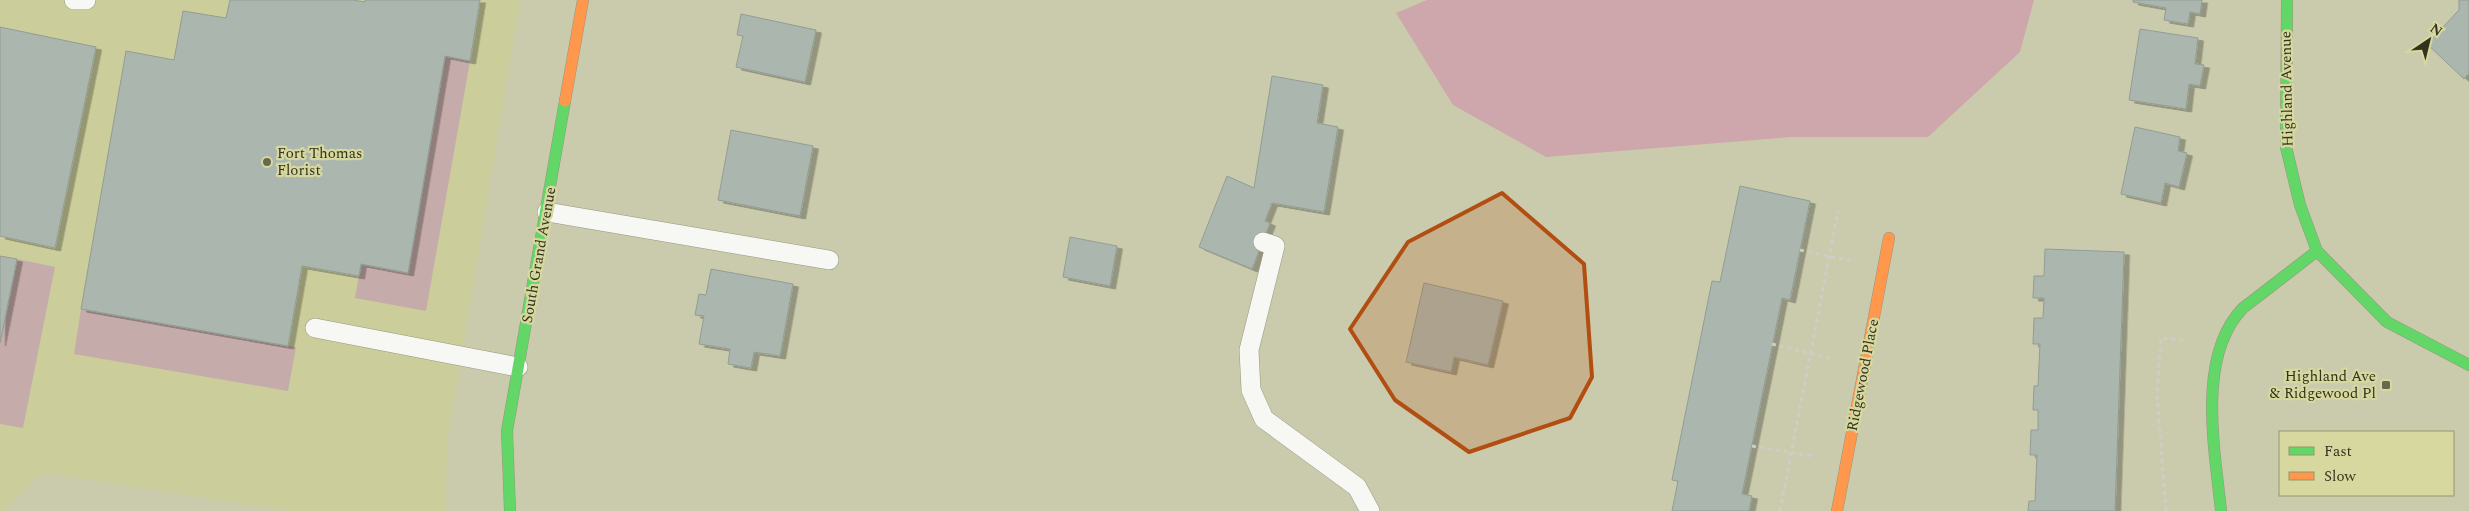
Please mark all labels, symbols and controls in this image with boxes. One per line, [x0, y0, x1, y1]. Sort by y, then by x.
north arrow [2404, 15, 2454, 65]
text: N [2425, 18, 2447, 42]
street label: Highland Avenue [2274, 31, 2300, 147]
place label: Fort Thomas Florist [277, 142, 362, 182]
marker: Fort Thomas Florist [261, 156, 273, 168]
street label: South Grand Avenue [516, 185, 562, 325]
street label: Ridgewood Place [1841, 317, 1885, 433]
place label: Highland Ave & Ridgewood Pl [2270, 365, 2376, 405]
marker: Highland Ave & Ridgewood Pl [2380, 379, 2392, 391]
legend [2279, 431, 2454, 496]
text: Fast [2324, 440, 2352, 463]
text: Slow [2324, 465, 2356, 488]

